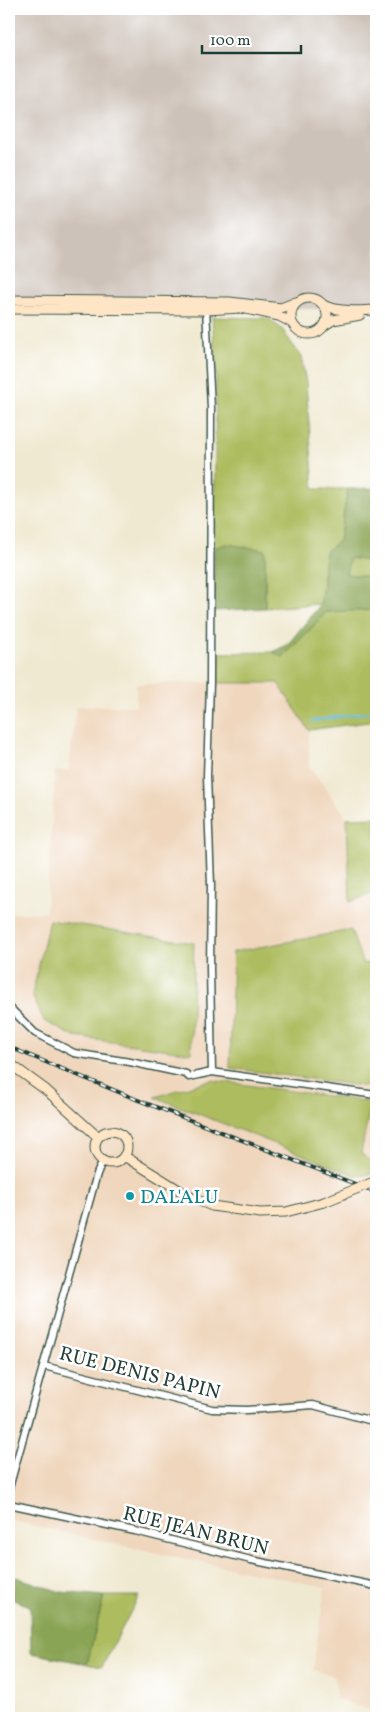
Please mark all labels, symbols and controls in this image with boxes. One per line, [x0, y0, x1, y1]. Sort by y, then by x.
scale bar [202, 22, 301, 54]
text: 100 m [210, 31, 250, 52]
place label: DAL'ALU [140, 1184, 218, 1212]
marker: DAL'ALU [124, 1190, 136, 1202]
street label: RUE DENIS PAPIN [56, 1340, 223, 1408]
street label: RUE JEAN BRUN [120, 1500, 271, 1564]

